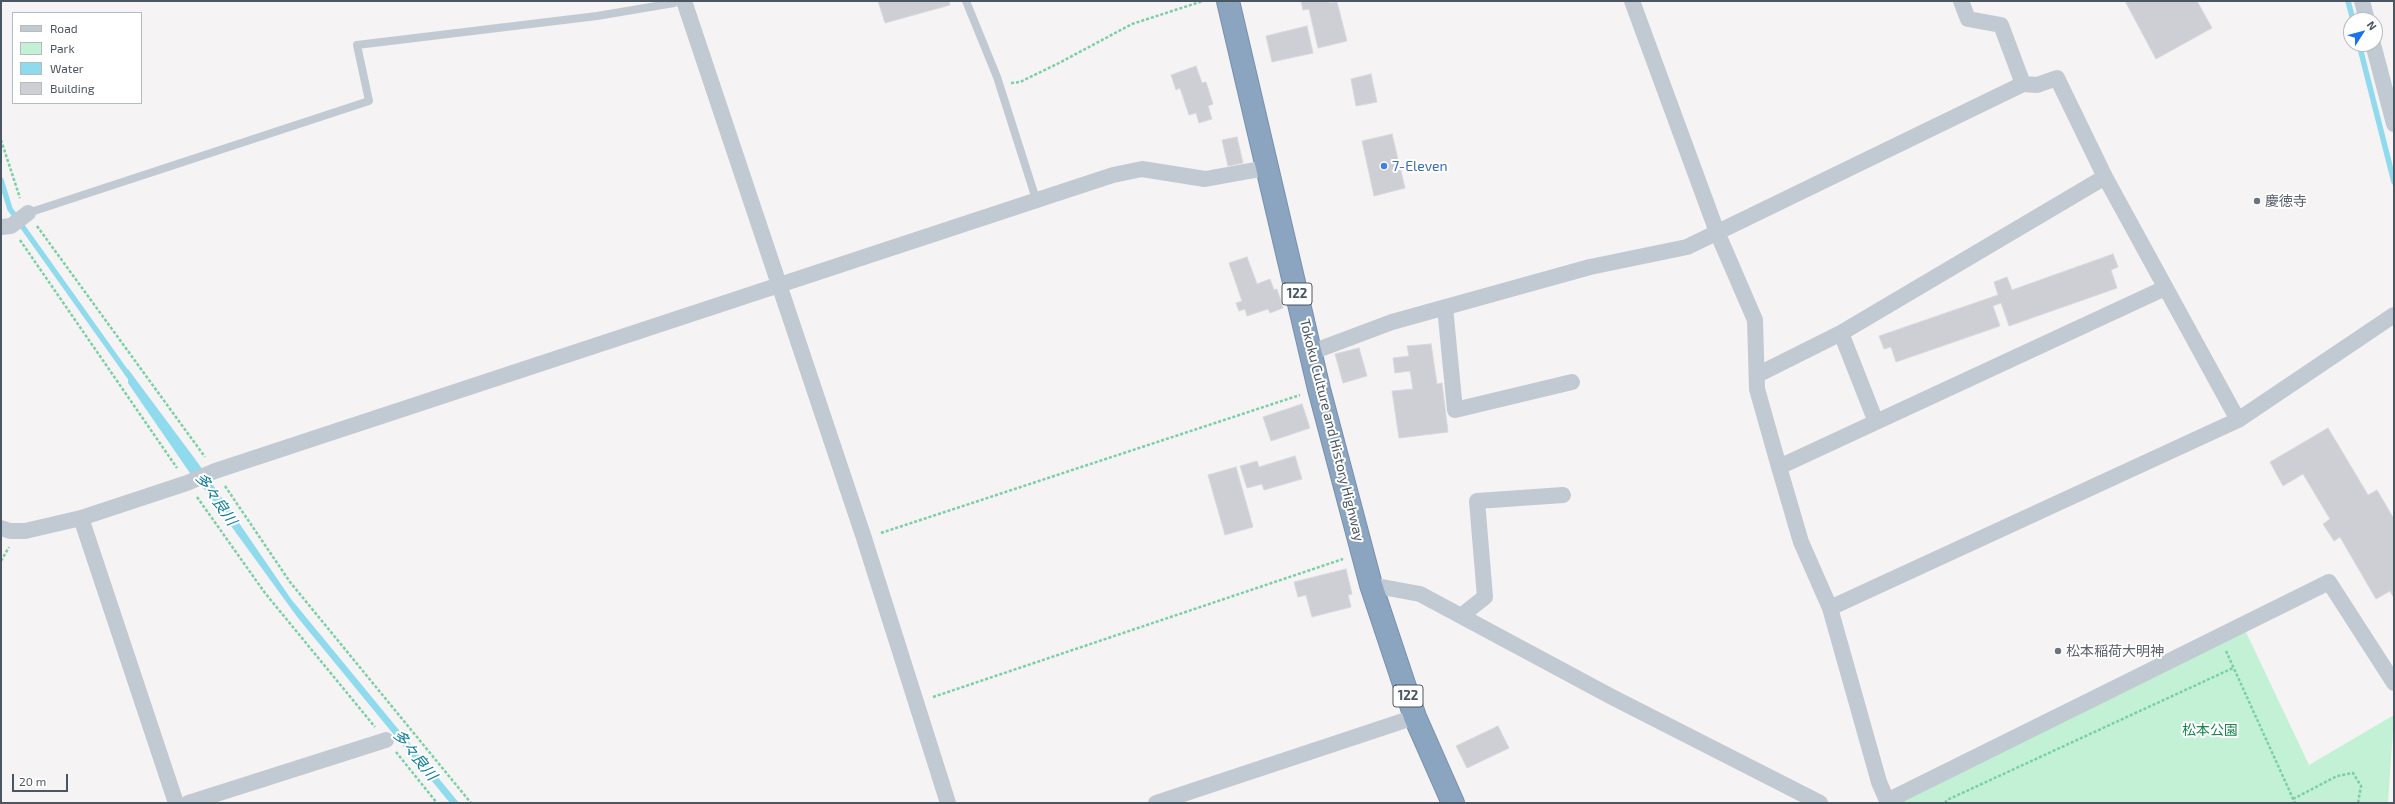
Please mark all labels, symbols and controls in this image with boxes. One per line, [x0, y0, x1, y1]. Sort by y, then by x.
legend [12, 12, 142, 104]
north arrow [2343, 12, 2383, 52]
text: N [2365, 18, 2380, 32]
text: Road [50, 21, 78, 35]
text: Park [50, 41, 75, 55]
text: Water [50, 61, 84, 75]
text: Building [50, 81, 94, 95]
place label: 7-Eleven [1392, 158, 1448, 174]
marker: 7-Eleven [1379, 161, 1389, 171]
place label: 慶徳寺 [2265, 193, 2307, 209]
marker: 慶徳寺 [2252, 196, 2262, 206]
road number: 122 [1282, 283, 1312, 305]
street label: Tokoku Culture and History Highway [1296, 317, 1368, 543]
water label: 多々良川 [191, 469, 241, 529]
place label: 松本稲荷大明神 [2066, 643, 2164, 659]
marker: 松本稲荷大明神 [2053, 646, 2063, 656]
road number: 122 [1393, 685, 1423, 707]
park label: 松本公園 [2182, 722, 2238, 738]
water label: 多々良川 [389, 726, 441, 784]
scale bar [14, 766, 70, 792]
text: 20 m [19, 774, 46, 788]

